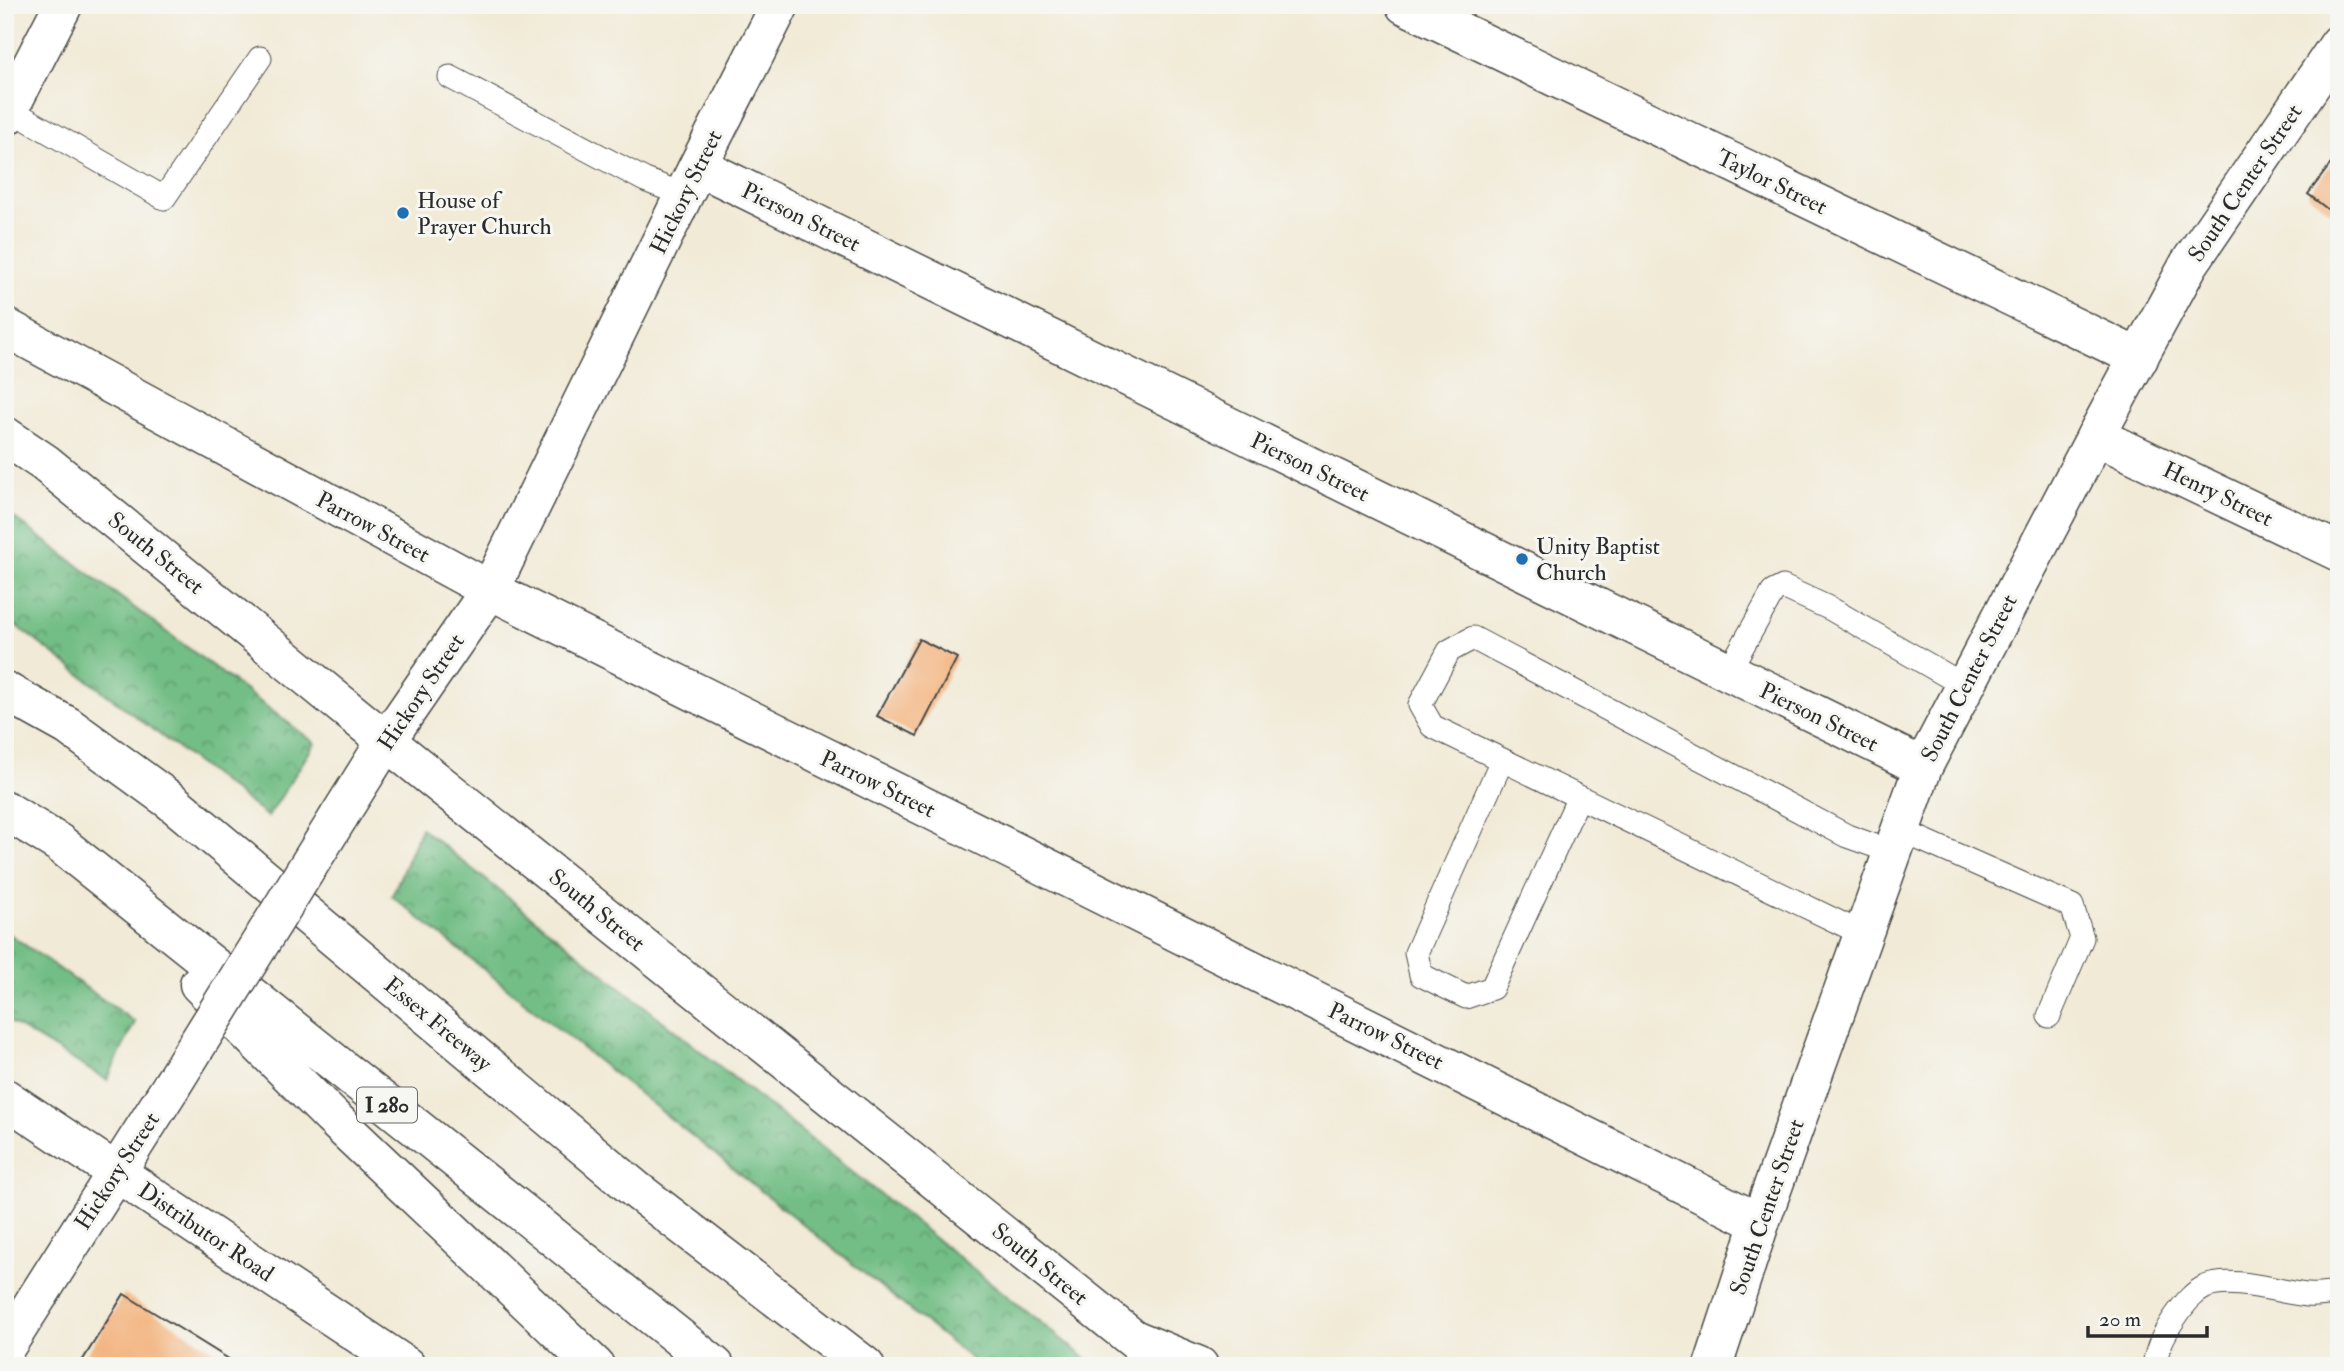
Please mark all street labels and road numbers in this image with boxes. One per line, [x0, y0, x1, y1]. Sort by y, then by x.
street label: South Center Street [2181, 99, 2309, 267]
street label: Hickory Street [643, 125, 729, 259]
street label: Taylor Street [1712, 143, 1832, 221]
street label: Pierson Street [737, 176, 865, 258]
street label: Pierson Street [1246, 426, 1374, 508]
street label: Henry Street [2158, 455, 2278, 533]
street label: Parrow Street [311, 485, 435, 569]
street label: South Street [102, 505, 210, 601]
street label: South Center Street [1914, 589, 2024, 767]
street label: Hickory Street [371, 628, 471, 756]
street label: Pierson Street [1755, 676, 1883, 758]
street label: Parrow Street [816, 744, 940, 824]
street label: South Street [543, 862, 651, 958]
street label: Essex Freeway [378, 970, 499, 1078]
street label: Parrow Street [1324, 996, 1448, 1076]
road number: I 280 [357, 1088, 417, 1122]
street label: Hickory Street [68, 1107, 166, 1235]
street label: South Center Street [1723, 1115, 1811, 1299]
street label: Distributor Road [132, 1176, 280, 1288]
street label: South Street [986, 1216, 1094, 1312]

